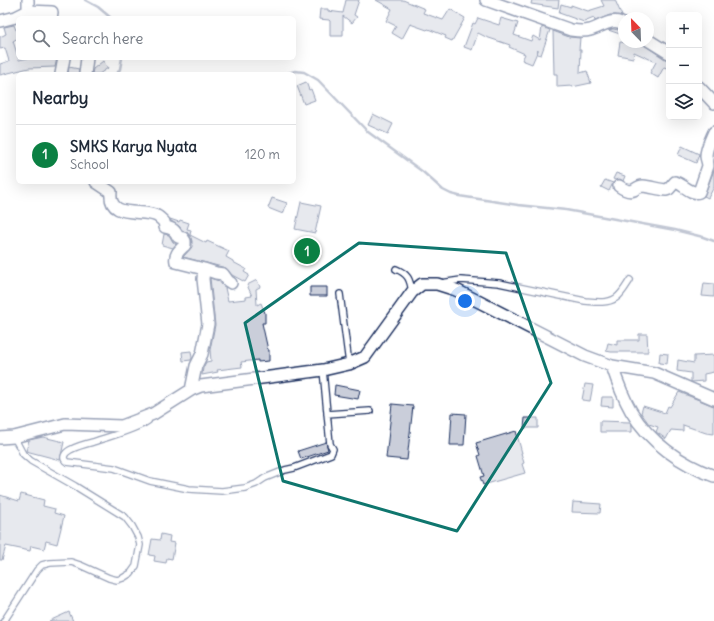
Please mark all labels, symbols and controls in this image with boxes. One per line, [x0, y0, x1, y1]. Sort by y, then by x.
north arrow [618, 12, 654, 48]
map controls [666, 12, 702, 120]
button: + [666, 12, 702, 48]
search box [16, 16, 296, 60]
icon: search [30, 27, 52, 49]
text: Search here [62, 29, 143, 48]
button: − [666, 48, 702, 84]
button: layers [666, 84, 702, 120]
text: Nearby [32, 87, 88, 109]
text: SMKS Karya Nyata [70, 137, 197, 156]
text: 1 [42, 146, 48, 163]
text: 120 m [245, 146, 280, 163]
text: School [70, 156, 109, 173]
pin: 1 [294, 236, 320, 266]
your location [455, 291, 475, 311]

